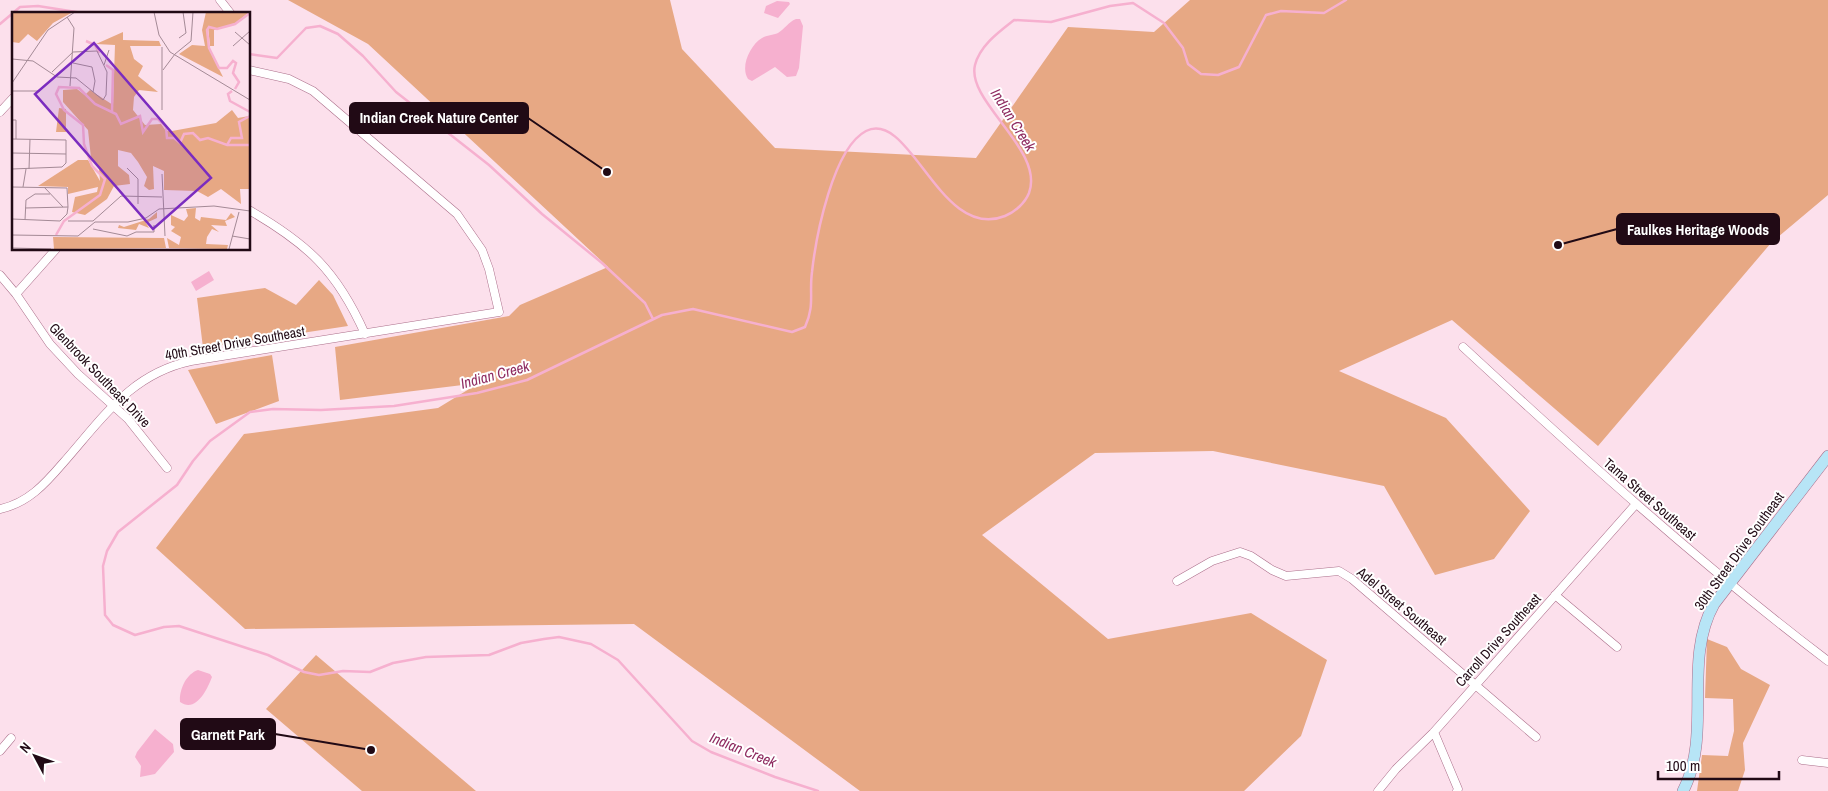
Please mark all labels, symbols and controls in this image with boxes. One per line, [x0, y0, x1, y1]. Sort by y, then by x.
inset map [12, 12, 250, 250]
water label: Indian Creek [986, 84, 1041, 156]
callout: Indian Creek Nature Center [350, 103, 528, 133]
text: Indian Creek Nature Center [360, 107, 518, 128]
callout: Faulkes Heritage Woods [1617, 214, 1779, 244]
text: Faulkes Heritage Woods [1627, 219, 1769, 240]
street label: Glenbrook Southeast Drive [45, 319, 155, 431]
street label: 40th Street Drive Southeast [164, 322, 306, 364]
water label: Indian Creek [458, 355, 532, 394]
street label: Tama Street Southeast [1600, 454, 1700, 544]
street label: 30th Street Drive Southeast [1690, 488, 1788, 614]
street label: Adel Street Southeast [1353, 563, 1451, 649]
street label: Carroll Drive Southeast [1451, 590, 1545, 690]
callout: Garnett Park [181, 719, 275, 749]
text: Garnett Park [191, 724, 265, 745]
water label: Indian Creek [707, 727, 781, 773]
north arrow [10, 731, 60, 781]
text: N [16, 738, 35, 757]
scale bar [1658, 748, 1779, 780]
text: 100 m [1666, 755, 1700, 776]

